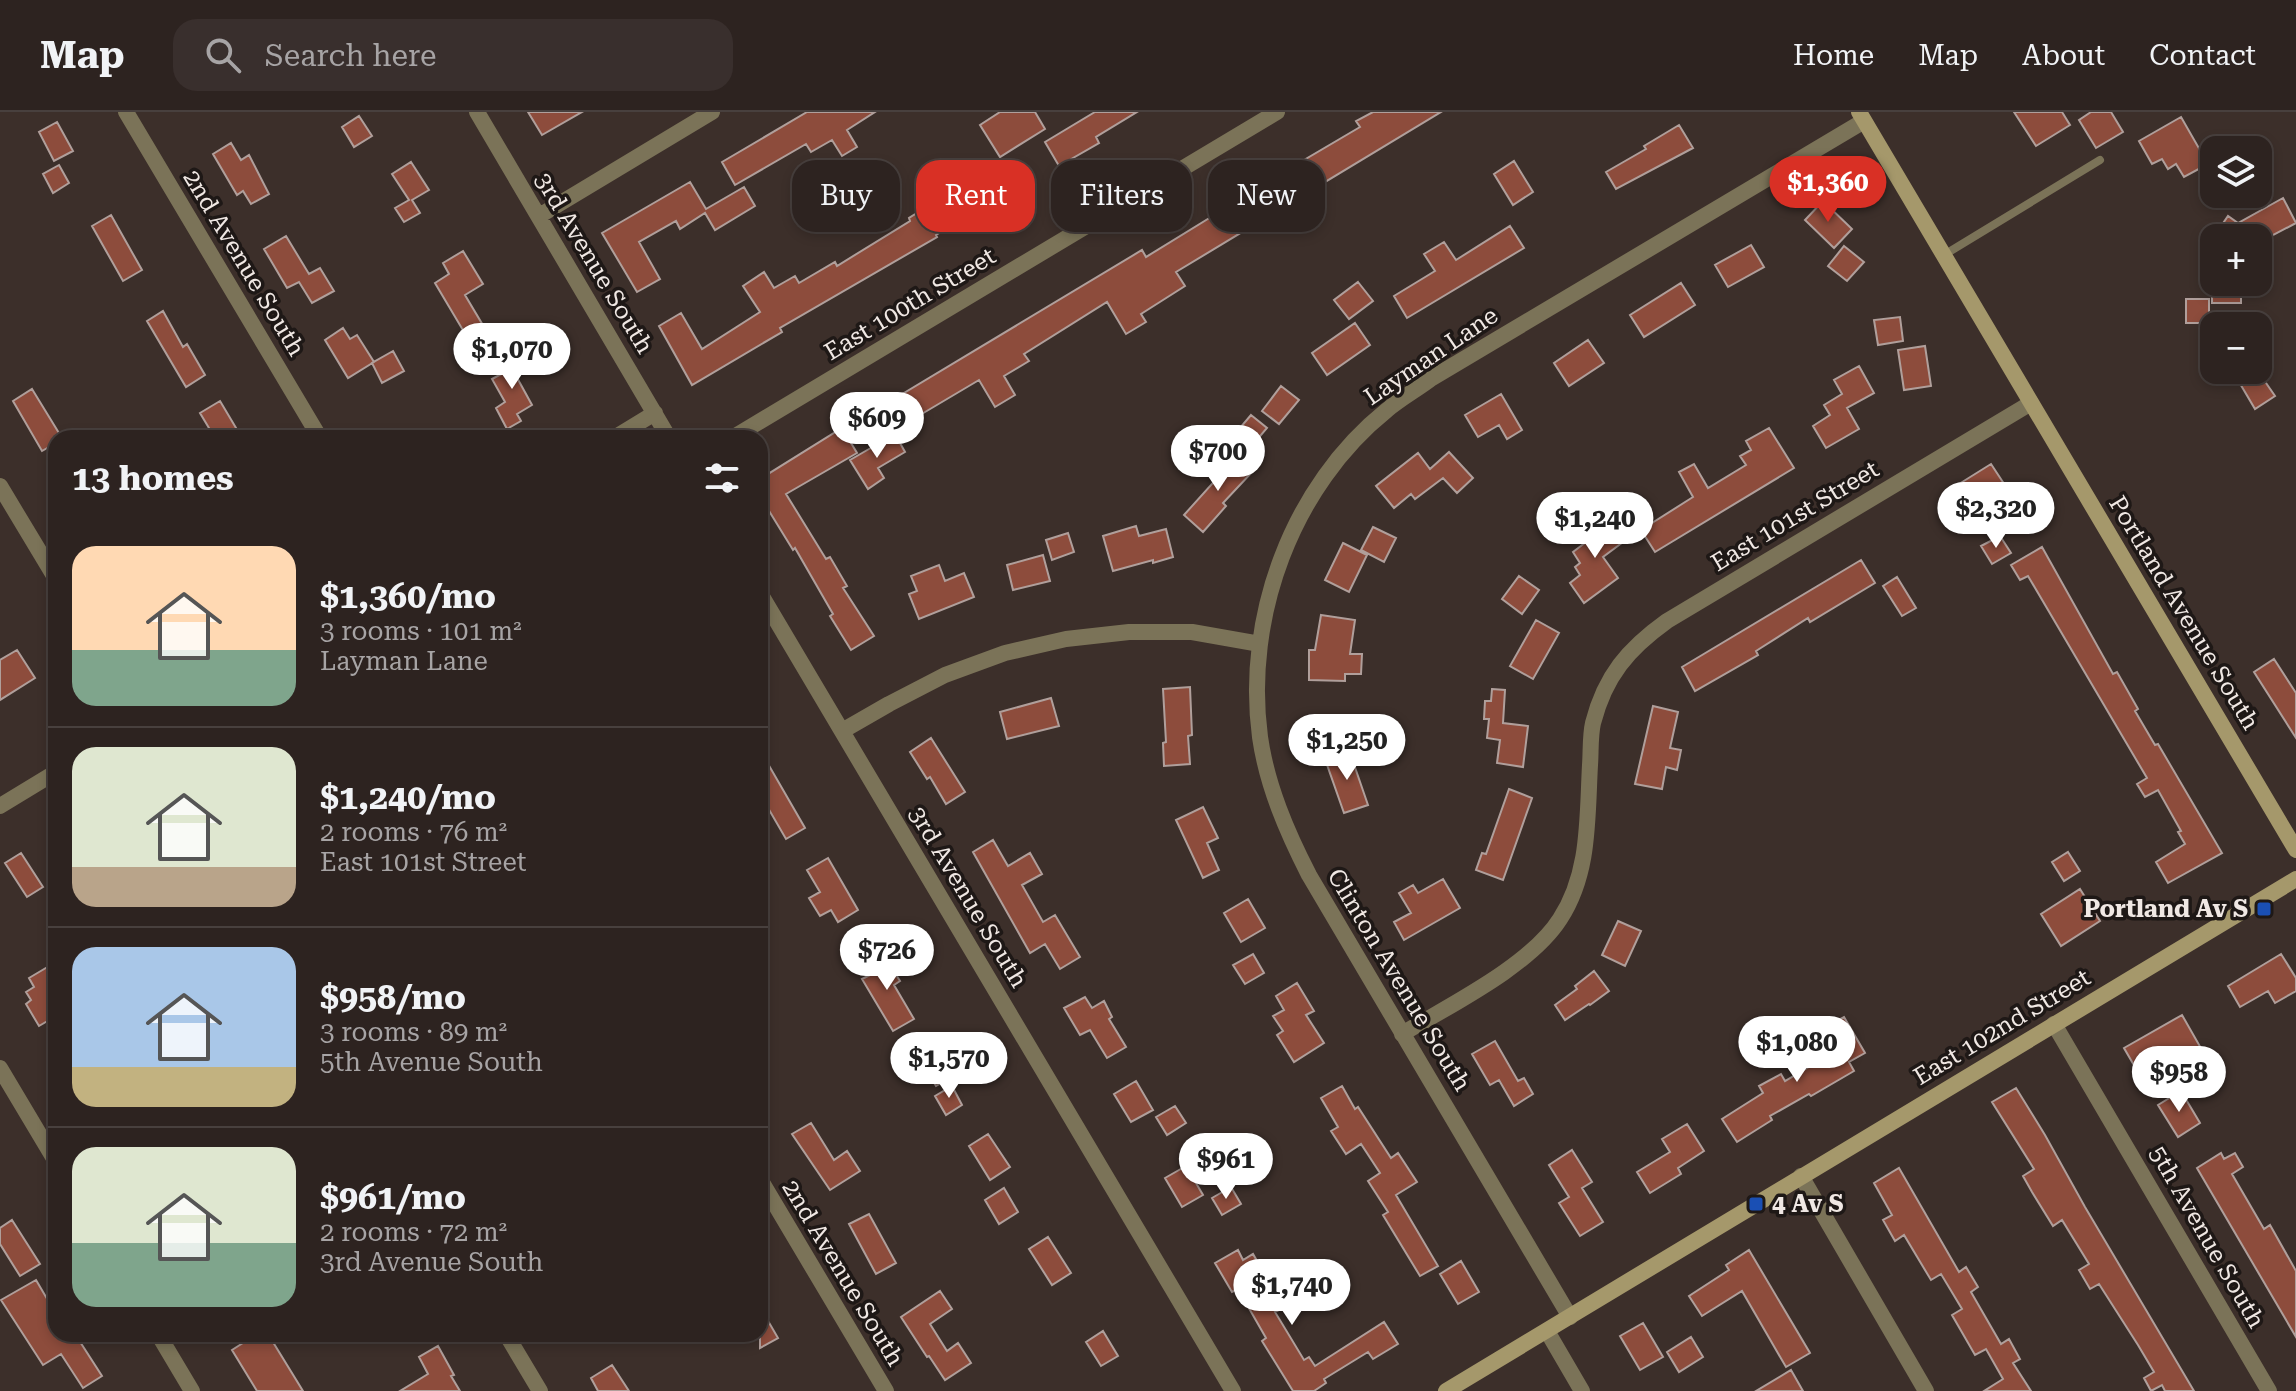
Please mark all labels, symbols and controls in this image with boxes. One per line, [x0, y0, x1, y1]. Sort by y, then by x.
search box [173, 19, 733, 91]
text: Map [40, 33, 125, 77]
icon: search [201, 33, 245, 77]
text: Search here [265, 38, 437, 73]
text: Home [1793, 39, 1874, 72]
text: Map [1918, 39, 1978, 72]
text: About [2022, 39, 2105, 72]
text: Contact [2149, 39, 2256, 72]
map controls [2200, 136, 2272, 384]
button: layers [2200, 136, 2272, 208]
pin: $1,360 [1763, 156, 1893, 224]
chip: Buy [792, 160, 900, 232]
chip: Rent [916, 160, 1035, 232]
chip: Filters [1051, 160, 1192, 232]
chip: New [1208, 160, 1325, 232]
street label: 2nd Avenue South [177, 165, 311, 361]
street label: 3rd Avenue South [529, 167, 659, 359]
text: $1,360 [1787, 167, 1869, 197]
button: + [2200, 224, 2272, 296]
street label: East 100th Street [819, 242, 1001, 366]
street label: Layman Lane [1359, 301, 1503, 411]
button: − [2200, 312, 2272, 384]
pin: $1,070 [447, 323, 577, 391]
text: $1,070 [471, 334, 553, 364]
pin: $609 [830, 392, 924, 460]
text: $609 [848, 403, 906, 433]
pin: $700 [1171, 425, 1265, 493]
text: $700 [1189, 436, 1247, 466]
street label: East 101st Street [1706, 455, 1884, 577]
icon: filters [700, 456, 744, 500]
text: 13 homes [72, 458, 234, 498]
pin: $2,320 [1931, 482, 2061, 550]
street label: Portland Avenue South [2103, 491, 2265, 735]
pin: $1,240 [1530, 492, 1660, 560]
text: $2,320 [1955, 493, 2037, 523]
text: $1,240 [1554, 503, 1636, 533]
text: $1,360/mo [320, 576, 496, 616]
icon: home [136, 578, 232, 674]
text: 3 rooms · 101 m² [320, 616, 522, 646]
text: Layman Lane [320, 646, 488, 676]
pin: $1,250 [1282, 714, 1412, 782]
text: $1,250 [1306, 725, 1388, 755]
text: $1,240/mo [320, 777, 496, 817]
icon: home [136, 779, 232, 875]
street label: 3rd Avenue South [903, 801, 1033, 993]
text: 2 rooms · 76 m² [320, 817, 507, 847]
text: East 101st Street [320, 847, 526, 877]
street label: Clinton Avenue South [1321, 864, 1477, 1096]
place label: Portland Av S [2083, 895, 2248, 923]
marker: Portland Av S [2255, 900, 2273, 918]
pin: $726 [840, 924, 934, 992]
text: $726 [858, 935, 916, 965]
street label: East 102nd Street [1909, 963, 2095, 1091]
text: $958/mo [320, 977, 466, 1017]
icon: home [136, 979, 232, 1075]
pin: $1,080 [1732, 1016, 1862, 1084]
text: 3 rooms · 89 m² [320, 1017, 507, 1047]
text: $1,080 [1756, 1027, 1838, 1057]
pin: $1,570 [884, 1032, 1014, 1100]
text: $1,570 [908, 1043, 990, 1073]
pin: $958 [2132, 1046, 2226, 1114]
text: 5th Avenue South [320, 1047, 543, 1077]
text: $958 [2150, 1057, 2208, 1087]
pin: $961 [1179, 1133, 1273, 1201]
street label: 5th Avenue South [2143, 1141, 2271, 1333]
text: $961 [1197, 1144, 1255, 1174]
street label: 2nd Avenue South [776, 1175, 910, 1371]
text: $961/mo [320, 1177, 466, 1217]
icon: home [136, 1179, 232, 1275]
place label: 4 Av S [1772, 1190, 1843, 1218]
marker: 4 Av S [1747, 1195, 1765, 1213]
text: 2 rooms · 72 m² [320, 1217, 507, 1247]
text: 3rd Avenue South [320, 1247, 543, 1277]
pin: $1,740 [1227, 1259, 1357, 1327]
text: $1,740 [1251, 1270, 1333, 1300]

